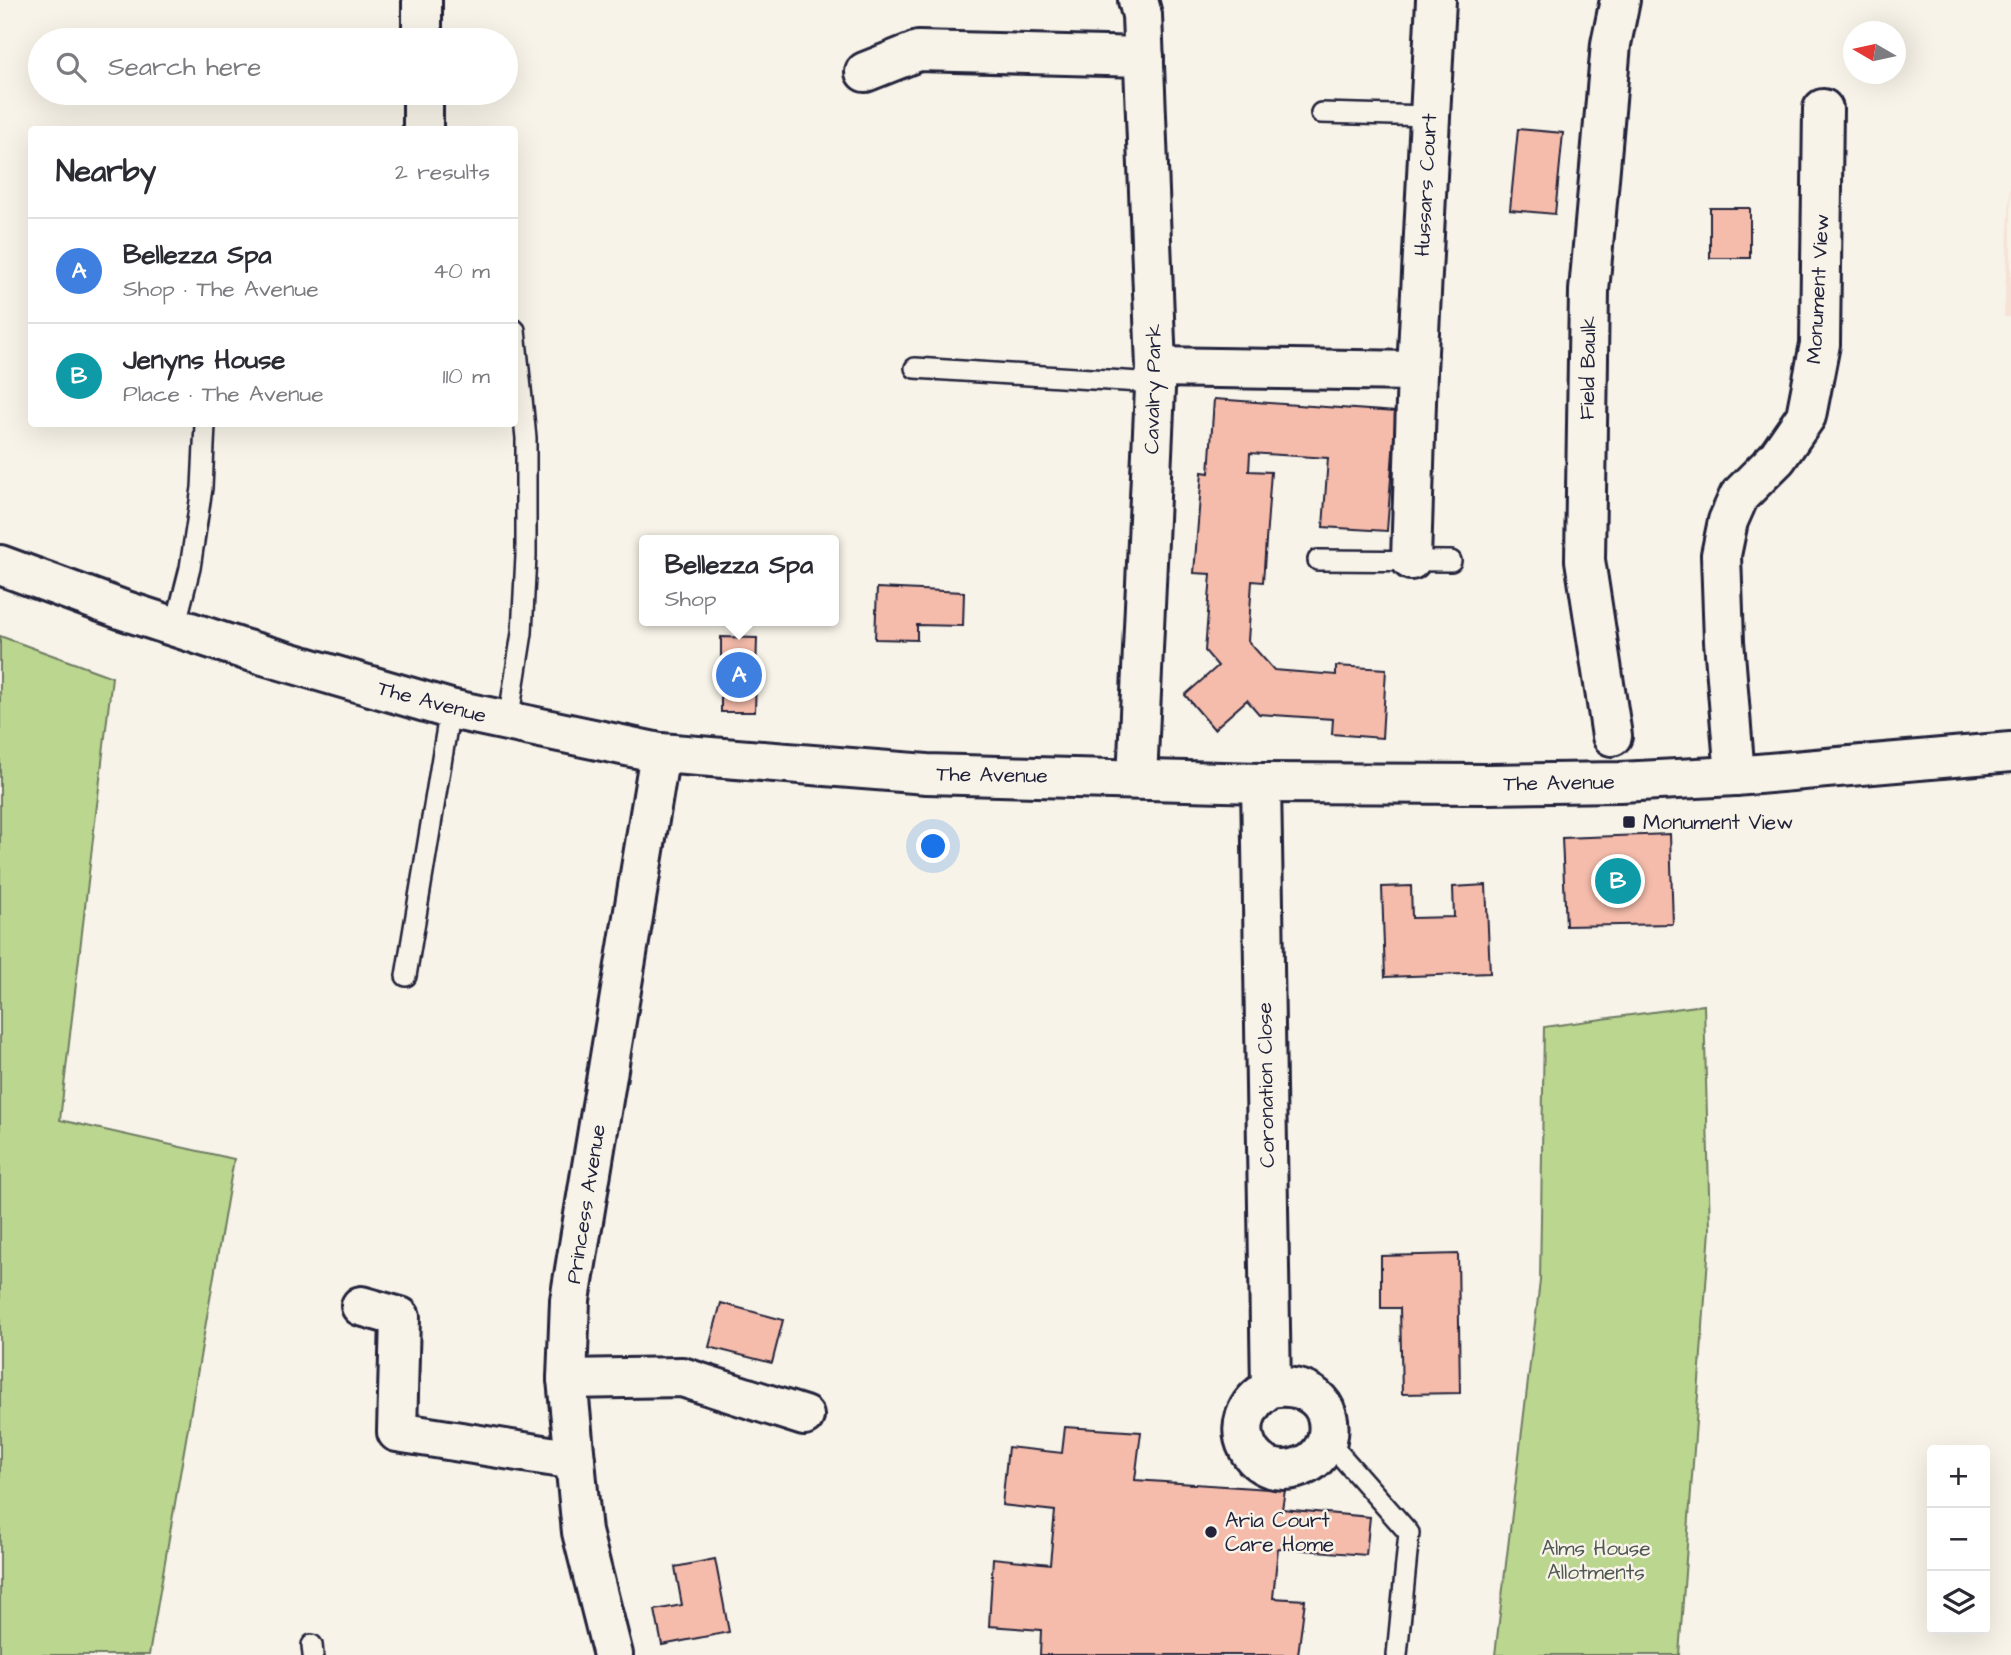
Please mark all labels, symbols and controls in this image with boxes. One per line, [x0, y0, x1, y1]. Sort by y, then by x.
north arrow [1843, 21, 1906, 84]
search box [28, 28, 518, 105]
icon: search [52, 48, 90, 86]
text: Search here [108, 49, 261, 85]
street label: Hussars Court [1408, 112, 1444, 257]
text: Nearby [56, 151, 156, 193]
text: 2 results [395, 156, 490, 188]
street label: Monument View [1800, 213, 1836, 365]
text: Bellezza Spa [123, 237, 272, 273]
text: A [72, 255, 86, 287]
text: 40 m [433, 255, 490, 287]
text: Shop · The Avenue [123, 273, 319, 305]
street label: Field Baulk [1573, 316, 1603, 420]
street label: Cavalry Park [1137, 323, 1171, 455]
text: Jenyns House [123, 342, 285, 378]
text: B [71, 360, 87, 392]
text: 110 m [442, 360, 490, 392]
text: Place · The Avenue [123, 378, 324, 410]
popup [639, 535, 839, 626]
text: Bellezza Spa [665, 547, 813, 583]
text: Shop [665, 583, 717, 615]
pin: A [716, 649, 762, 701]
street label: The Avenue [374, 674, 490, 730]
street label: The Avenue [936, 760, 1048, 790]
street label: The Avenue [1503, 768, 1615, 798]
place label: Monument View [1643, 808, 1793, 837]
marker: Monument View [1621, 814, 1637, 830]
your location [916, 829, 950, 863]
pin: B [1595, 855, 1641, 907]
street label: Coronation Close [1250, 1002, 1282, 1168]
street label: Princess Avenue [559, 1122, 613, 1286]
map controls [1927, 1445, 1990, 1634]
button: + [1927, 1445, 1990, 1508]
place label: Aria Court Care Home [1225, 1506, 1334, 1559]
button: − [1927, 1508, 1990, 1571]
marker: Aria Court Care Home [1203, 1524, 1219, 1540]
park label: Alms House Allotments [1541, 1534, 1651, 1587]
button: layers [1927, 1571, 1990, 1634]

